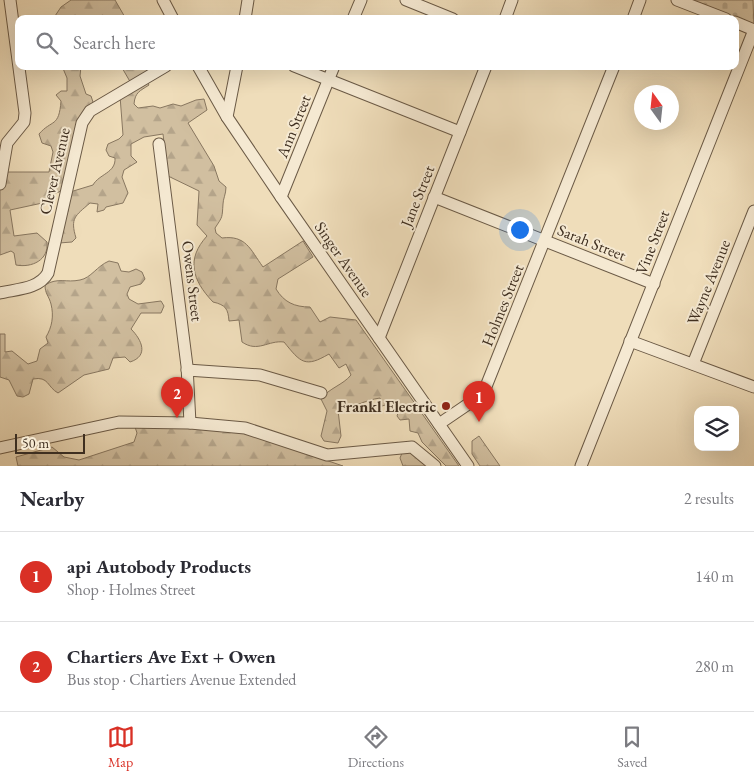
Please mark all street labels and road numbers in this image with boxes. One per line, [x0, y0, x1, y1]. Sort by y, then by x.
street label: Ann Street [271, 92, 316, 162]
street label: Clever Avenue [34, 126, 75, 217]
street label: Jane Street [395, 162, 439, 232]
street label: Vine Street [631, 207, 674, 277]
street label: Singer Avenue [310, 217, 377, 301]
street label: Sarah Street [554, 219, 629, 266]
street label: Wayne Avenue [682, 236, 735, 328]
street label: Owens Street [177, 240, 208, 323]
street label: Holmes Street [476, 261, 528, 349]

